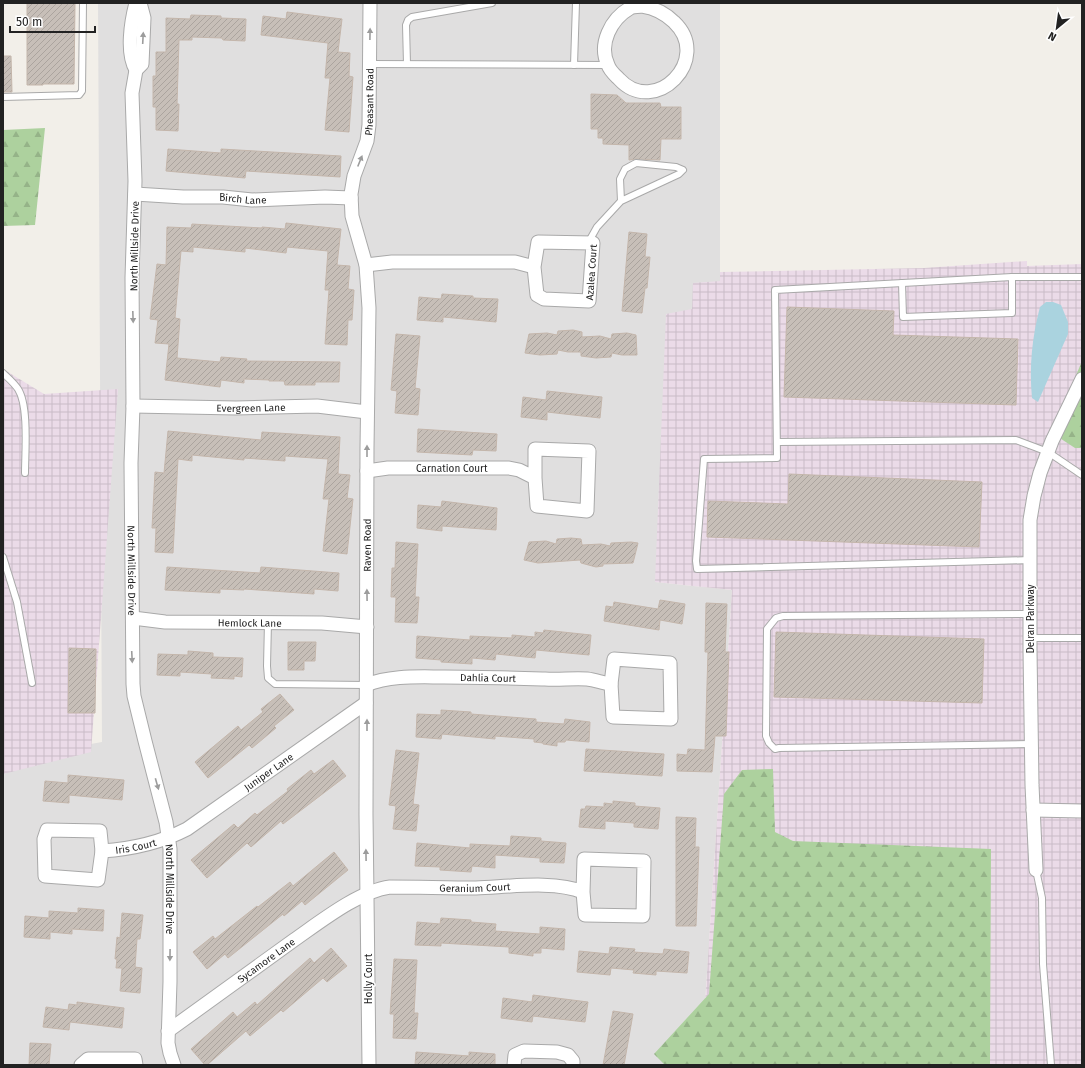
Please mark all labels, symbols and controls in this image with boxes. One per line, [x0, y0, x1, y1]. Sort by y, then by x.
scale bar [10, 8, 95, 34]
north arrow [1037, 8, 1077, 48]
text: 50 m [16, 15, 42, 29]
one-way arrow [367, 27, 373, 40]
text: N [1046, 29, 1059, 44]
one-way arrow [140, 31, 146, 44]
street label: Pheasant Road [363, 68, 376, 136]
one-way arrow [358, 154, 364, 166]
street label: Birch Lane [219, 192, 267, 207]
street label: North Millside Drive [128, 201, 142, 291]
street label: Azalea Court [584, 243, 600, 301]
one-way arrow [130, 311, 136, 324]
street label: Evergreen Lane [216, 402, 286, 415]
one-way arrow [364, 444, 370, 457]
street label: Carnation Court [416, 463, 488, 475]
street label: Raven Road [362, 518, 374, 572]
street label: North Millside Drive [125, 525, 137, 616]
street label: Delran Parkway [1025, 584, 1037, 654]
one-way arrow [364, 588, 370, 601]
street label: Hemlock Lane [218, 617, 282, 630]
one-way arrow [129, 651, 136, 663]
street label: Dahlia Court [460, 672, 517, 685]
one-way arrow [364, 718, 370, 731]
street label: Juniper Lane [242, 751, 296, 794]
one-way arrow [154, 779, 160, 791]
street label: Iris Court [115, 837, 158, 857]
street label: North Millside Drive [162, 843, 175, 934]
one-way arrow [363, 848, 369, 861]
street label: Geranium Court [439, 881, 511, 895]
street label: Sycamore Lane [236, 936, 298, 986]
one-way arrow [167, 949, 173, 962]
street label: Holly Court [363, 953, 375, 1004]

